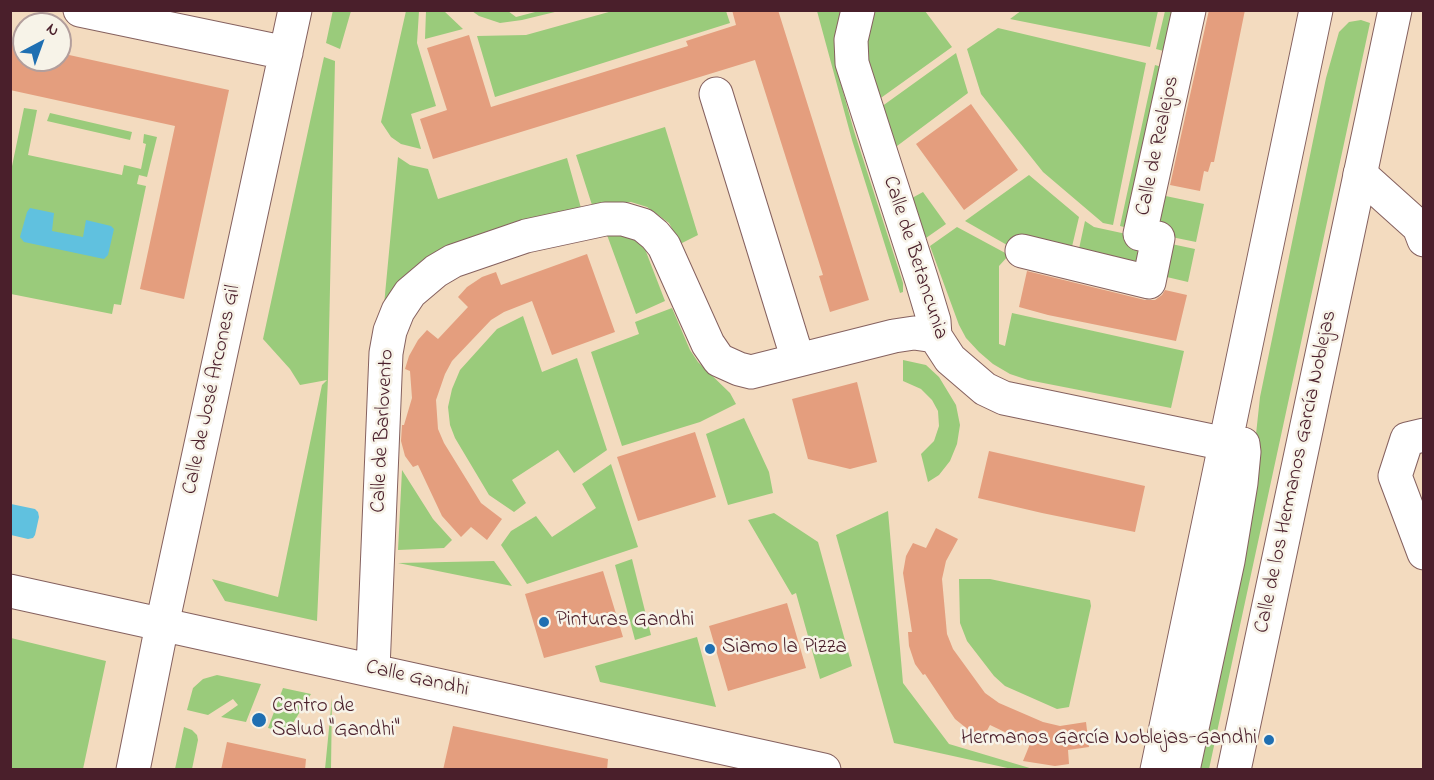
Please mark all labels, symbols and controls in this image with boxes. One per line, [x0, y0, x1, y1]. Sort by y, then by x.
north arrow [12, 12, 72, 72]
text: N [41, 17, 64, 43]
street label: Calle de Realejos [1132, 74, 1186, 218]
street label: Calle de Betancunia [876, 173, 952, 343]
street label: Calle de José Arcones Gil [178, 283, 248, 497]
street label: Calle de los Hermanos García Noblejas [1250, 308, 1344, 636]
street label: Calle de Barlovento [367, 348, 401, 514]
place label: Pinturas Gandhi [556, 609, 694, 635]
marker: Pinturas Gandhi [537, 615, 551, 629]
place label: Siamo la Pizza [722, 636, 847, 662]
marker: Siamo la Pizza [703, 642, 717, 656]
street label: Calle Gandhi [363, 656, 471, 704]
place label: Centro de Salud "Gandhi" [272, 695, 400, 745]
marker: Centro de Salud "Gandhi" [250, 711, 268, 729]
place label: Hermanos García Noblejas-Gandhi [961, 727, 1257, 753]
marker: Hermanos García Noblejas-Gandhi [1262, 733, 1276, 747]

